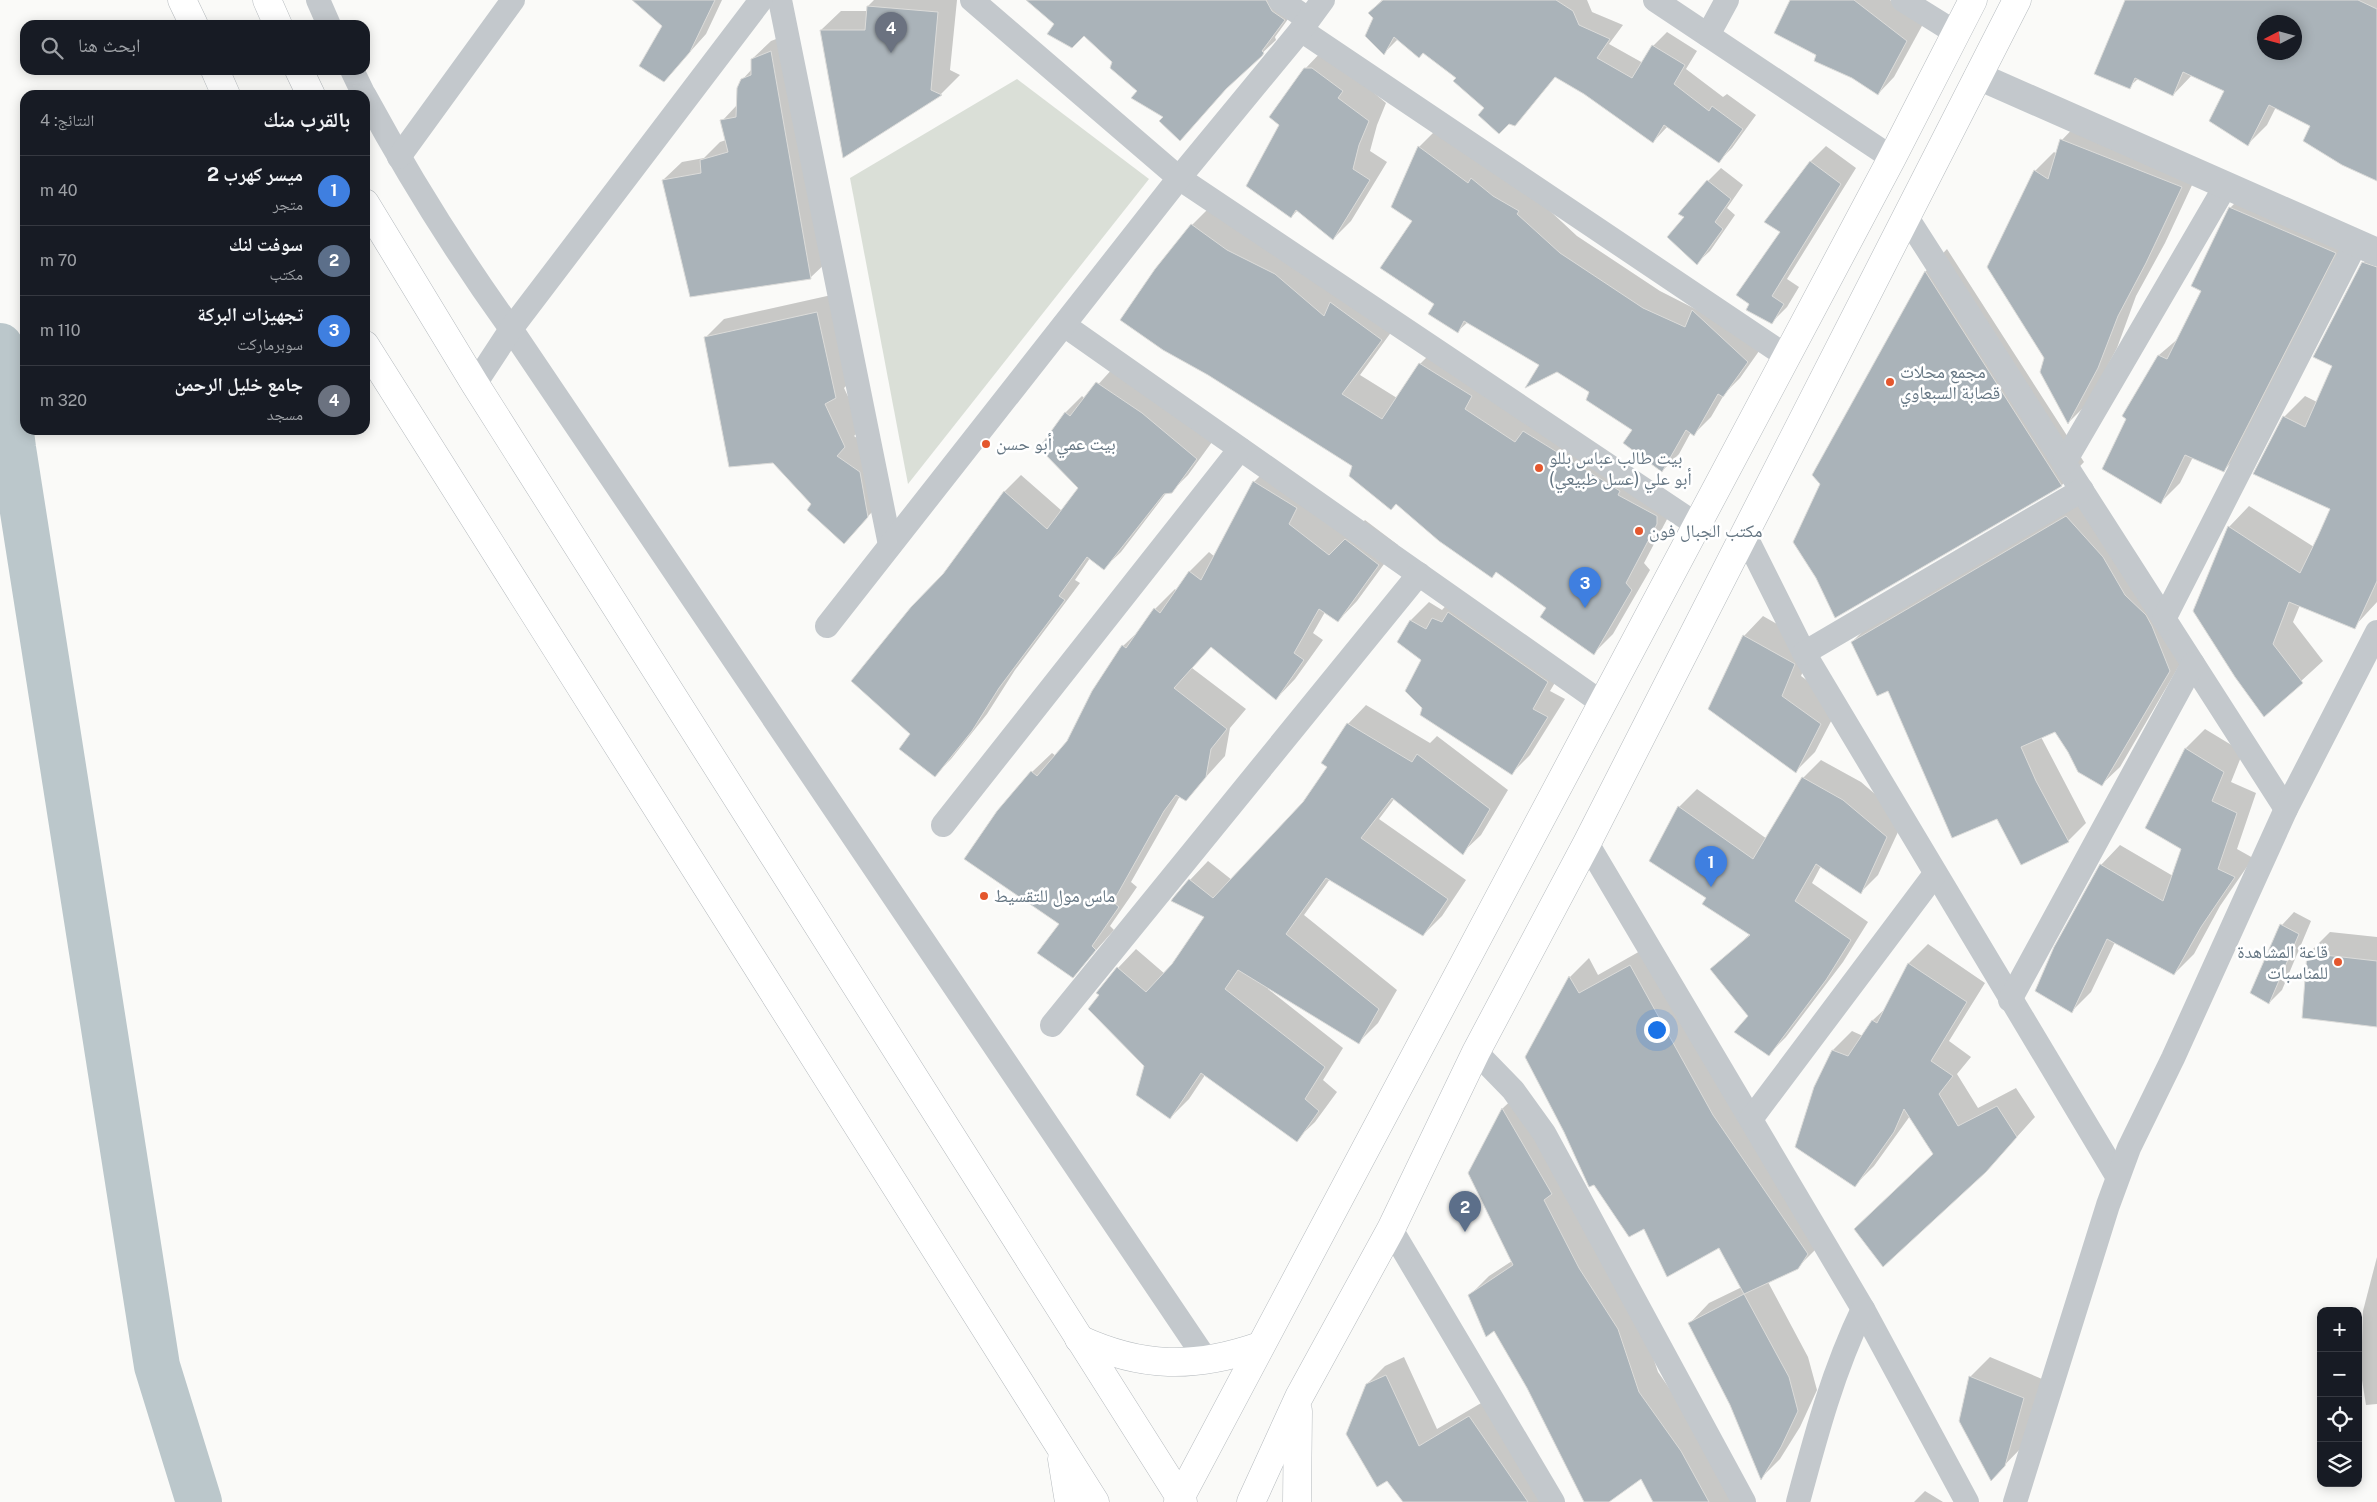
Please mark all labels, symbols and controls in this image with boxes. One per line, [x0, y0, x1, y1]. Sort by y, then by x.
pin: 4 [875, 12, 907, 53]
north arrow [2257, 15, 2302, 60]
search box [20, 20, 370, 75]
icon: search [38, 34, 66, 62]
text: ابحث هنا [78, 34, 141, 56]
text: بالقرب منك [263, 107, 350, 132]
text: النتائج: 4 [40, 111, 94, 130]
text: ميسر كهرب 2 [207, 163, 303, 185]
text: 40 m [40, 181, 78, 200]
text: 1 [331, 181, 337, 200]
text: متجر [273, 195, 303, 214]
text: سوفت لنك [229, 233, 303, 255]
text: 70 m [40, 251, 77, 270]
text: 2 [329, 251, 339, 270]
text: مكتب [270, 265, 303, 284]
text: تجهيزات البركة [197, 303, 303, 325]
text: 110 m [40, 321, 81, 340]
text: 3 [329, 321, 339, 340]
text: سوبرماركت [237, 335, 303, 354]
place label: مجمع محلات قصابة السبعاوي [1900, 361, 2000, 408]
text: جامع خليل الرحمن [174, 373, 303, 395]
marker: مجمع محلات قصابة السبعاوي [1884, 376, 1896, 388]
text: 320 m [40, 391, 87, 410]
text: 4 [329, 391, 339, 410]
text: مسجد [267, 405, 303, 424]
place label: بيت عمي أبو حسن [996, 433, 1116, 459]
marker: بيت عمي أبو حسن [980, 438, 992, 450]
place label: بيت طالب عباس بللو أبو علي (عسل طبيعي) [1549, 447, 1692, 494]
marker: بيت طالب عباس بللو أبو علي (عسل طبيعي) [1533, 462, 1545, 474]
place label: مكتب الجبال فون [1649, 520, 1763, 542]
marker: مكتب الجبال فون [1633, 525, 1645, 537]
pin: 3 [1569, 567, 1601, 608]
pin: 1 [1695, 846, 1727, 887]
place label: ماس مول للتقسيط [994, 885, 1115, 907]
marker: ماس مول للتقسيط [978, 890, 990, 902]
place label: قاعة المشاهدة للمناسبات [2237, 941, 2328, 984]
marker: قاعة المشاهدة للمناسبات [2332, 956, 2344, 968]
your location [1644, 1017, 1670, 1043]
pin: 2 [1449, 1191, 1481, 1232]
map controls [2317, 1307, 2362, 1487]
button: + [2317, 1307, 2362, 1352]
button: − [2317, 1352, 2362, 1397]
button: locate [2317, 1397, 2362, 1442]
button: layers [2317, 1442, 2362, 1487]

